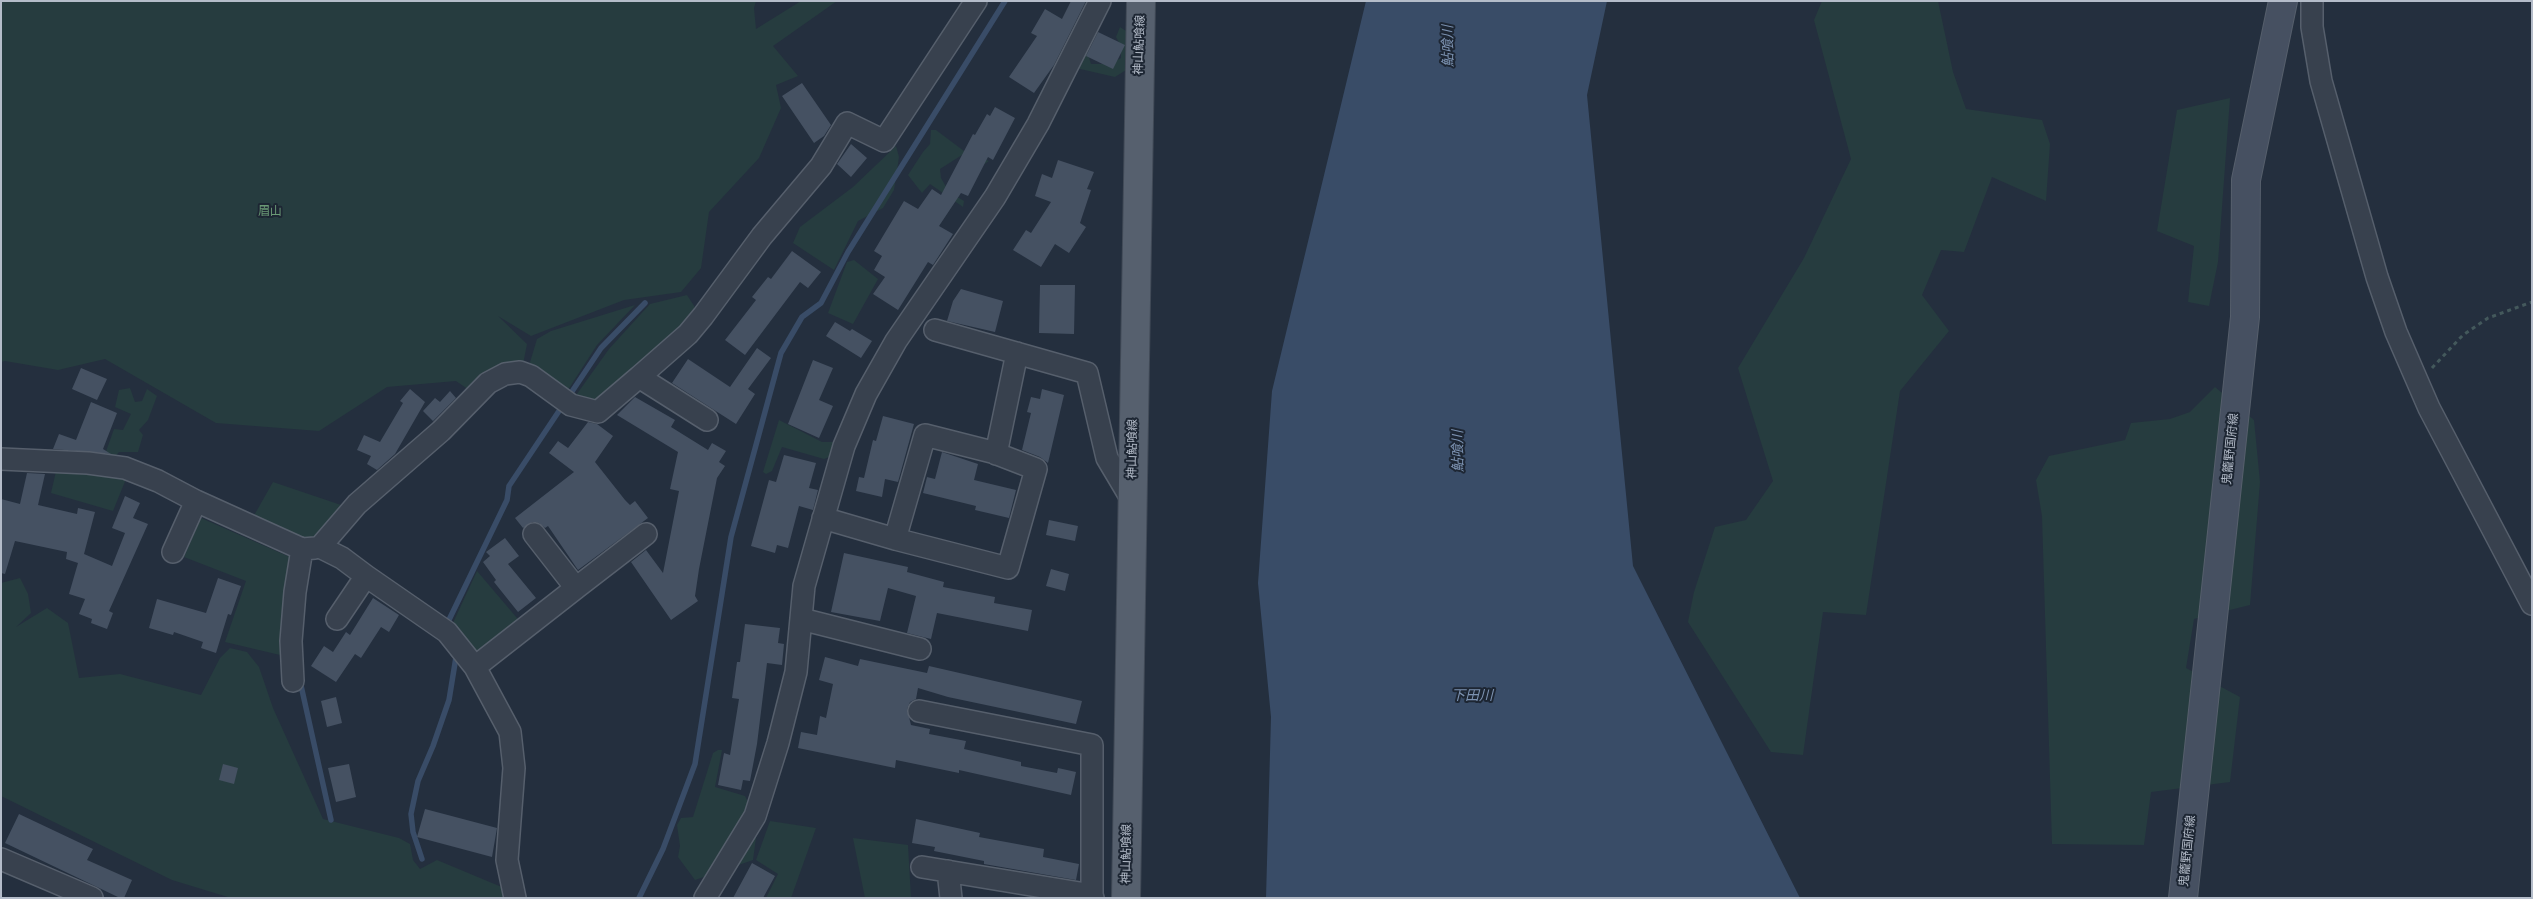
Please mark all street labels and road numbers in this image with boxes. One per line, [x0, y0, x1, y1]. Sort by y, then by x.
street label: 神山鮎喰線 [1132, 15, 1148, 75]
street label: 鬼籠野国府線 [2220, 412, 2242, 486]
street label: 神山鮎喰線 [1125, 419, 1141, 479]
street label: 鬼籠野国府線 [2177, 814, 2199, 888]
street label: 神山鮎喰線 [1119, 824, 1135, 884]

